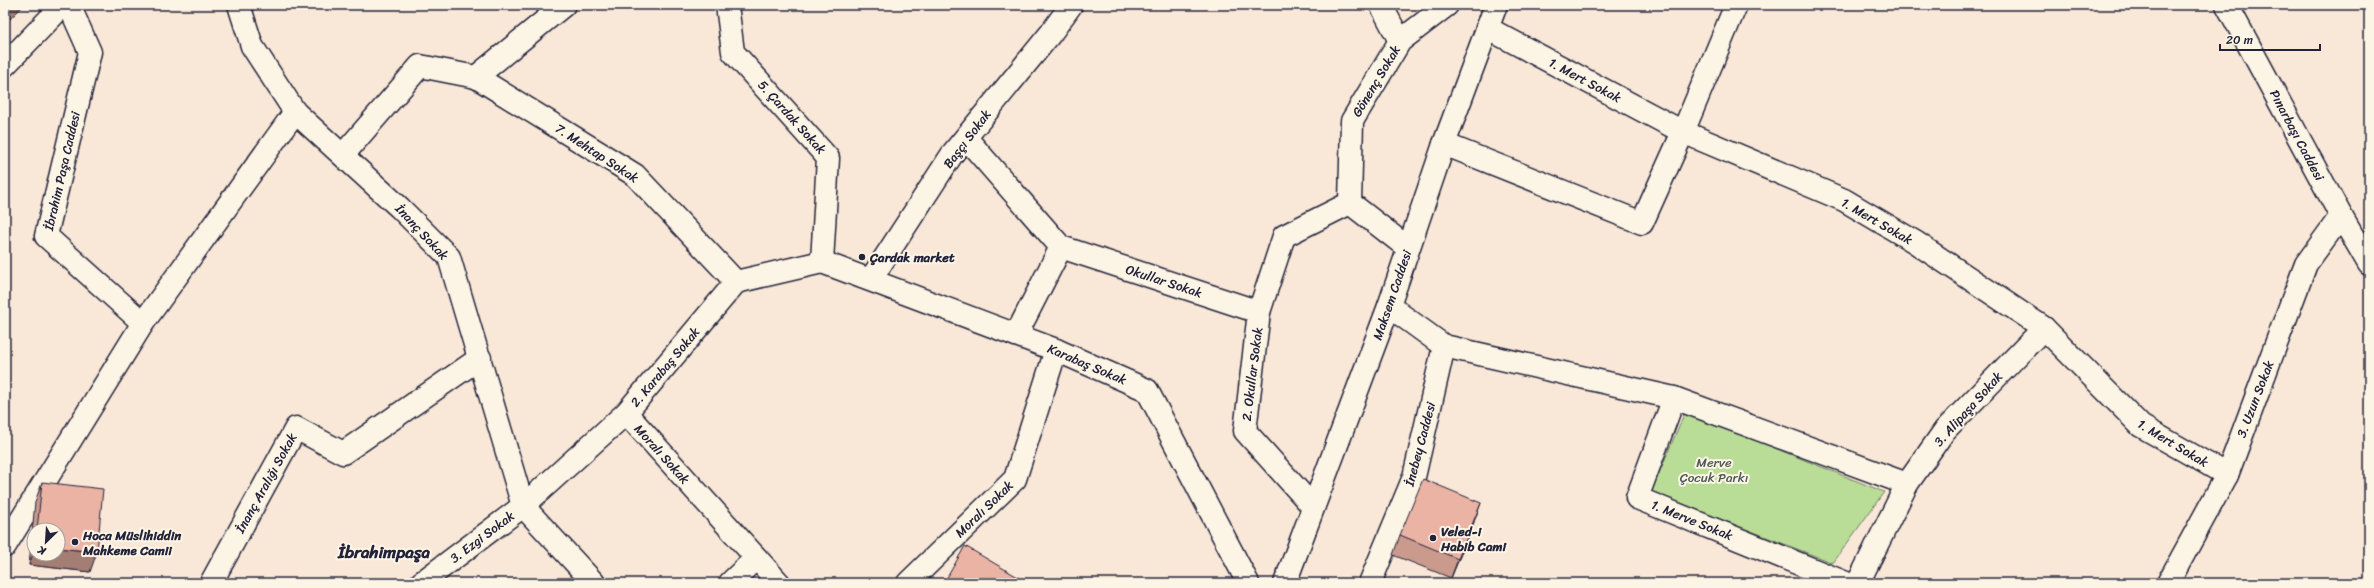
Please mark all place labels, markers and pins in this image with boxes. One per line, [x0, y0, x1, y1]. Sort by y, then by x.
place label: Çardak market [869, 246, 955, 269]
marker: Çardak market [857, 252, 867, 262]
place label: Veled-i Habib Cami [1440, 520, 1507, 558]
place label: Hoca Müslihiddin Mahkeme Camii [82, 524, 182, 562]
marker: Veled-i Habib Cami [1428, 533, 1438, 543]
marker: Hoca Müslihiddin Mahkeme Camii [70, 537, 80, 547]

